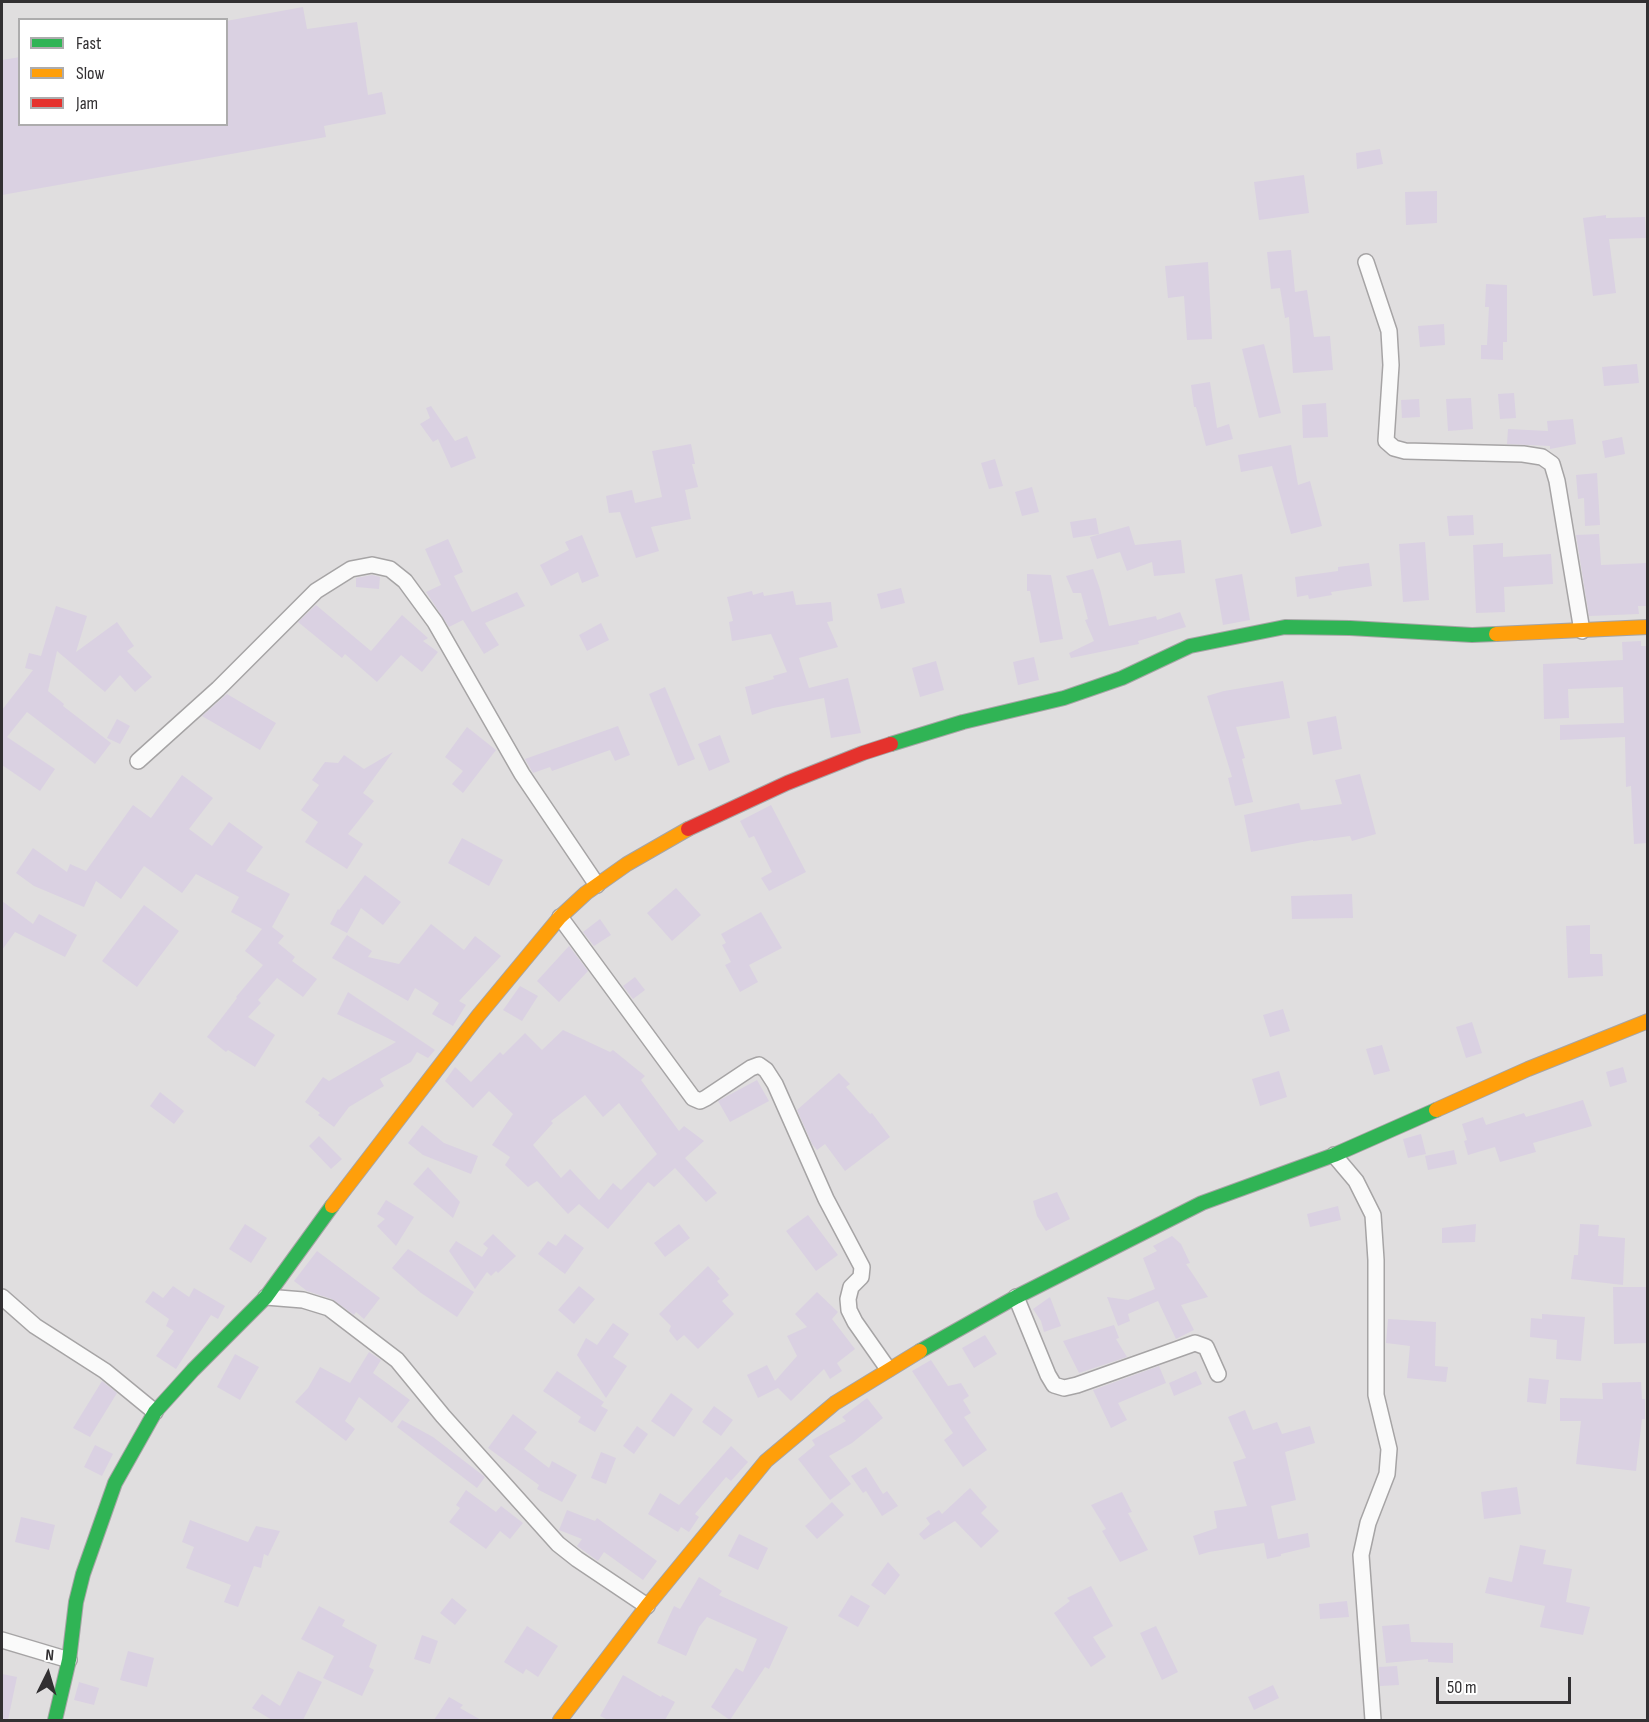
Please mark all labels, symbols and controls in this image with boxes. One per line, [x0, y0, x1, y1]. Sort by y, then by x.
legend [18, 18, 228, 126]
text: Fast [76, 33, 101, 54]
text: Slow [76, 63, 105, 84]
text: Jam [76, 93, 98, 114]
north arrow [18, 1644, 78, 1704]
text: N [45, 1646, 55, 1665]
scale bar [1439, 1665, 1574, 1703]
text: 50 m [1447, 1677, 1477, 1698]

